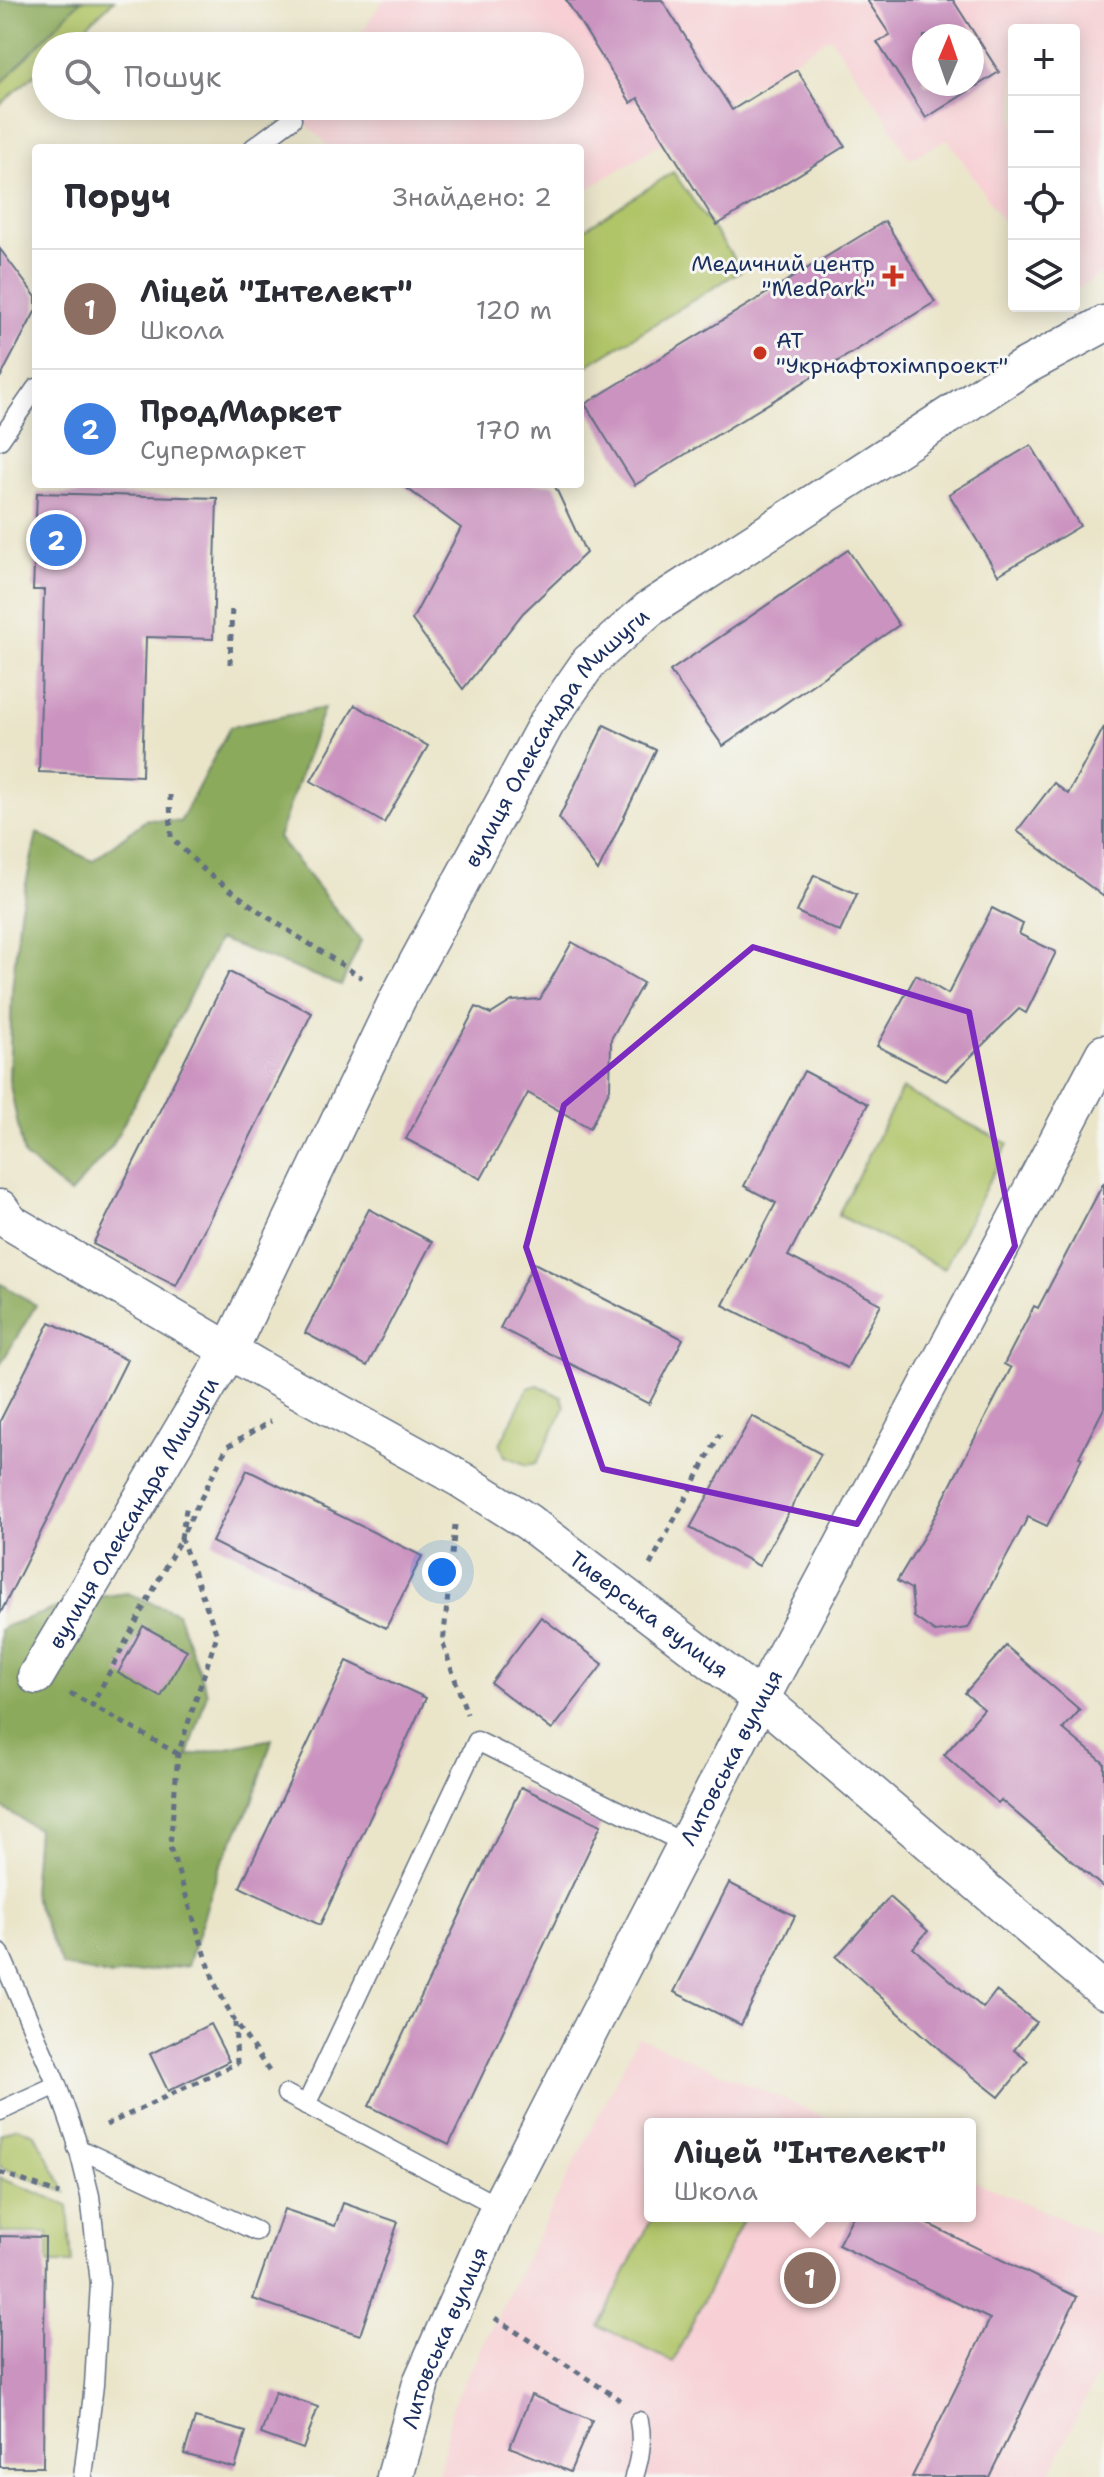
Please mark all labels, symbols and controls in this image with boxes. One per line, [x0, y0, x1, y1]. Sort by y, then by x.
north arrow [912, 24, 984, 96]
map controls [1008, 24, 1080, 312]
button: + [1008, 24, 1080, 96]
search box [32, 32, 584, 120]
icon: search [60, 54, 104, 98]
text: Пошук [124, 56, 221, 97]
button: − [1008, 96, 1080, 168]
button: locate [1008, 168, 1080, 240]
text: Поруч [64, 173, 171, 219]
text: Знайдено: 2 [393, 179, 552, 214]
button: layers [1008, 240, 1080, 312]
place label: Медичний центр "MedPark" [691, 249, 875, 303]
marker: Медичний центр "MedPark" [882, 265, 904, 287]
text: Ліцей "Інтелект" [140, 271, 413, 312]
text: 1 [84, 292, 96, 327]
text: 120 m [476, 292, 552, 327]
text: Школа [140, 312, 224, 347]
place label: АТ "Укрнафтохімпроект" [776, 326, 1008, 380]
marker: АТ "Укрнафтохімпроект" [751, 344, 769, 362]
text: ПродМаркет [140, 391, 341, 432]
text: 2 [81, 412, 99, 447]
text: 170 m [475, 412, 552, 447]
text: Супермаркет [140, 432, 306, 467]
pin: 2 [30, 510, 82, 570]
street label: вулиця Олександра Мишуги [458, 602, 655, 872]
street label: вулиця Олександра Мишуги [42, 1372, 225, 1654]
street label: Тиверська вулиця [563, 1544, 734, 1684]
your location [422, 1552, 462, 1592]
street label: Литовська вулиця [674, 1664, 789, 1850]
popup [644, 2118, 976, 2222]
text: Ліцей "Інтелект" [674, 2132, 946, 2173]
text: Школа [674, 2173, 758, 2208]
street label: Литовська вулиця [395, 2242, 495, 2432]
pin: 1 [784, 2248, 836, 2308]

